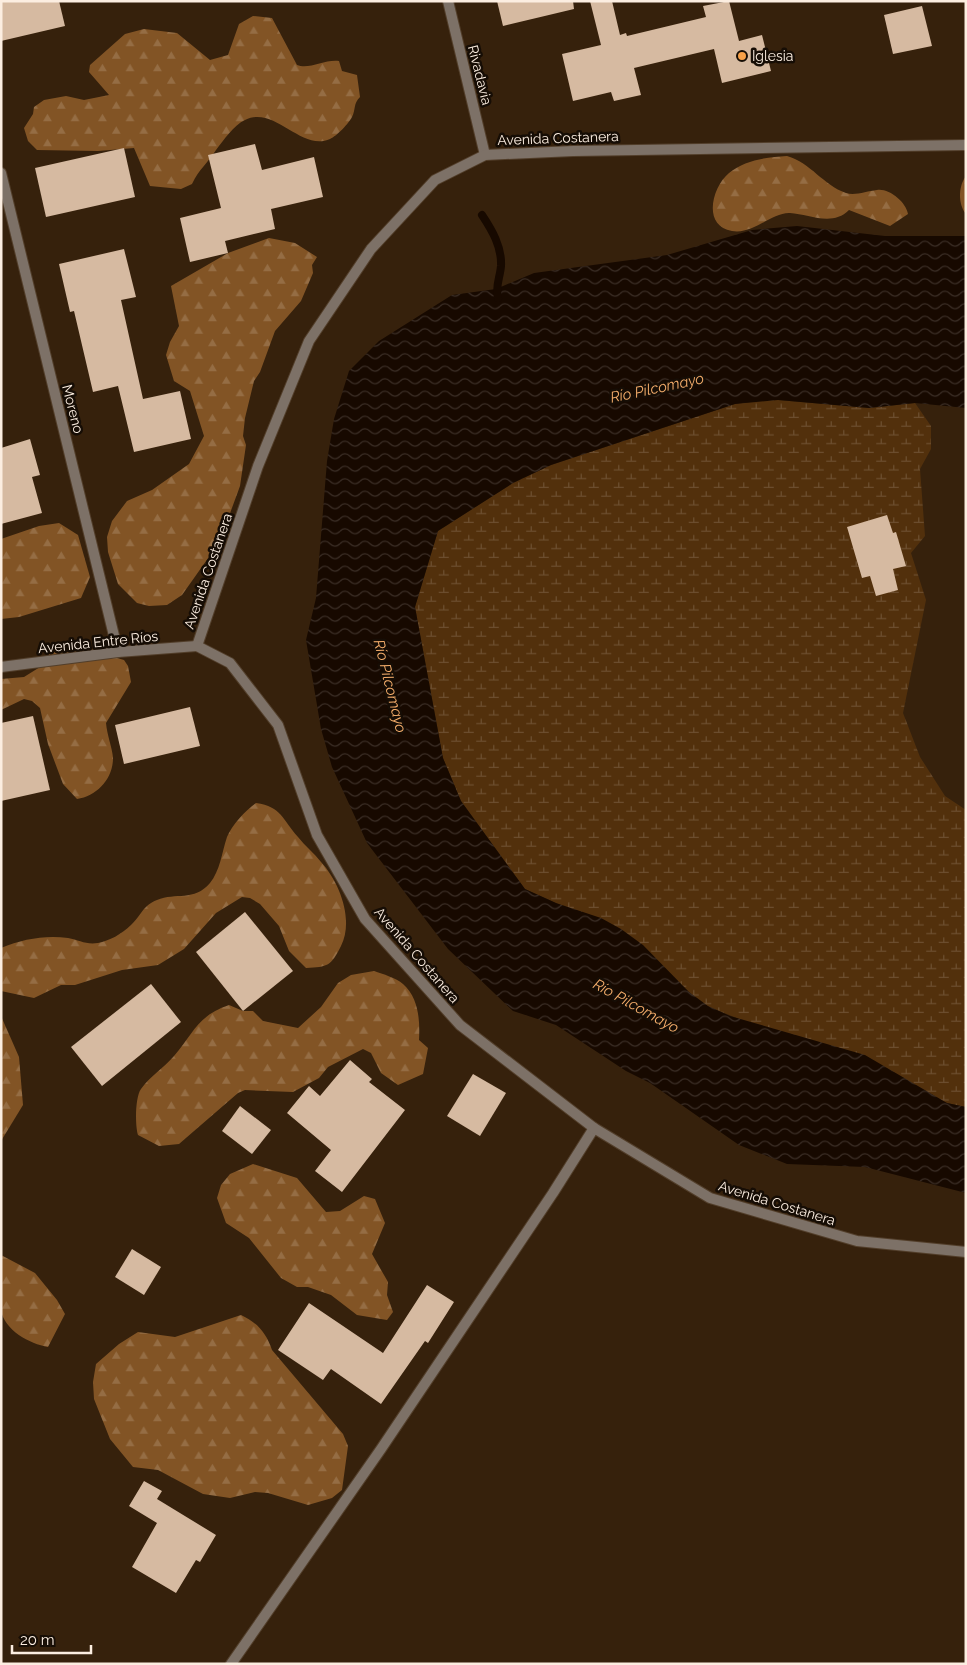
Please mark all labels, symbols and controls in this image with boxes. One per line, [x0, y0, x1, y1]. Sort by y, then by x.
street label: Rivadavia [465, 43, 495, 107]
place label: Iglesia [752, 48, 794, 64]
marker: Iglesia [736, 50, 748, 62]
street label: Avenida Costanera [497, 128, 619, 148]
water label: Río Pilcomayo [609, 369, 705, 407]
street label: Moreno [59, 383, 87, 435]
street label: Avenida Costanera [181, 511, 235, 631]
street label: Avenida Entre Ríos [37, 628, 159, 656]
water label: Río Pilcomayo [370, 638, 410, 734]
street label: Avenida Costanera [371, 904, 463, 1006]
water label: Río Pilcomayo [590, 975, 682, 1037]
street label: Avenida Costanera [717, 1178, 837, 1228]
scale bar [12, 1622, 91, 1654]
text: 20 m [20, 1631, 55, 1649]

